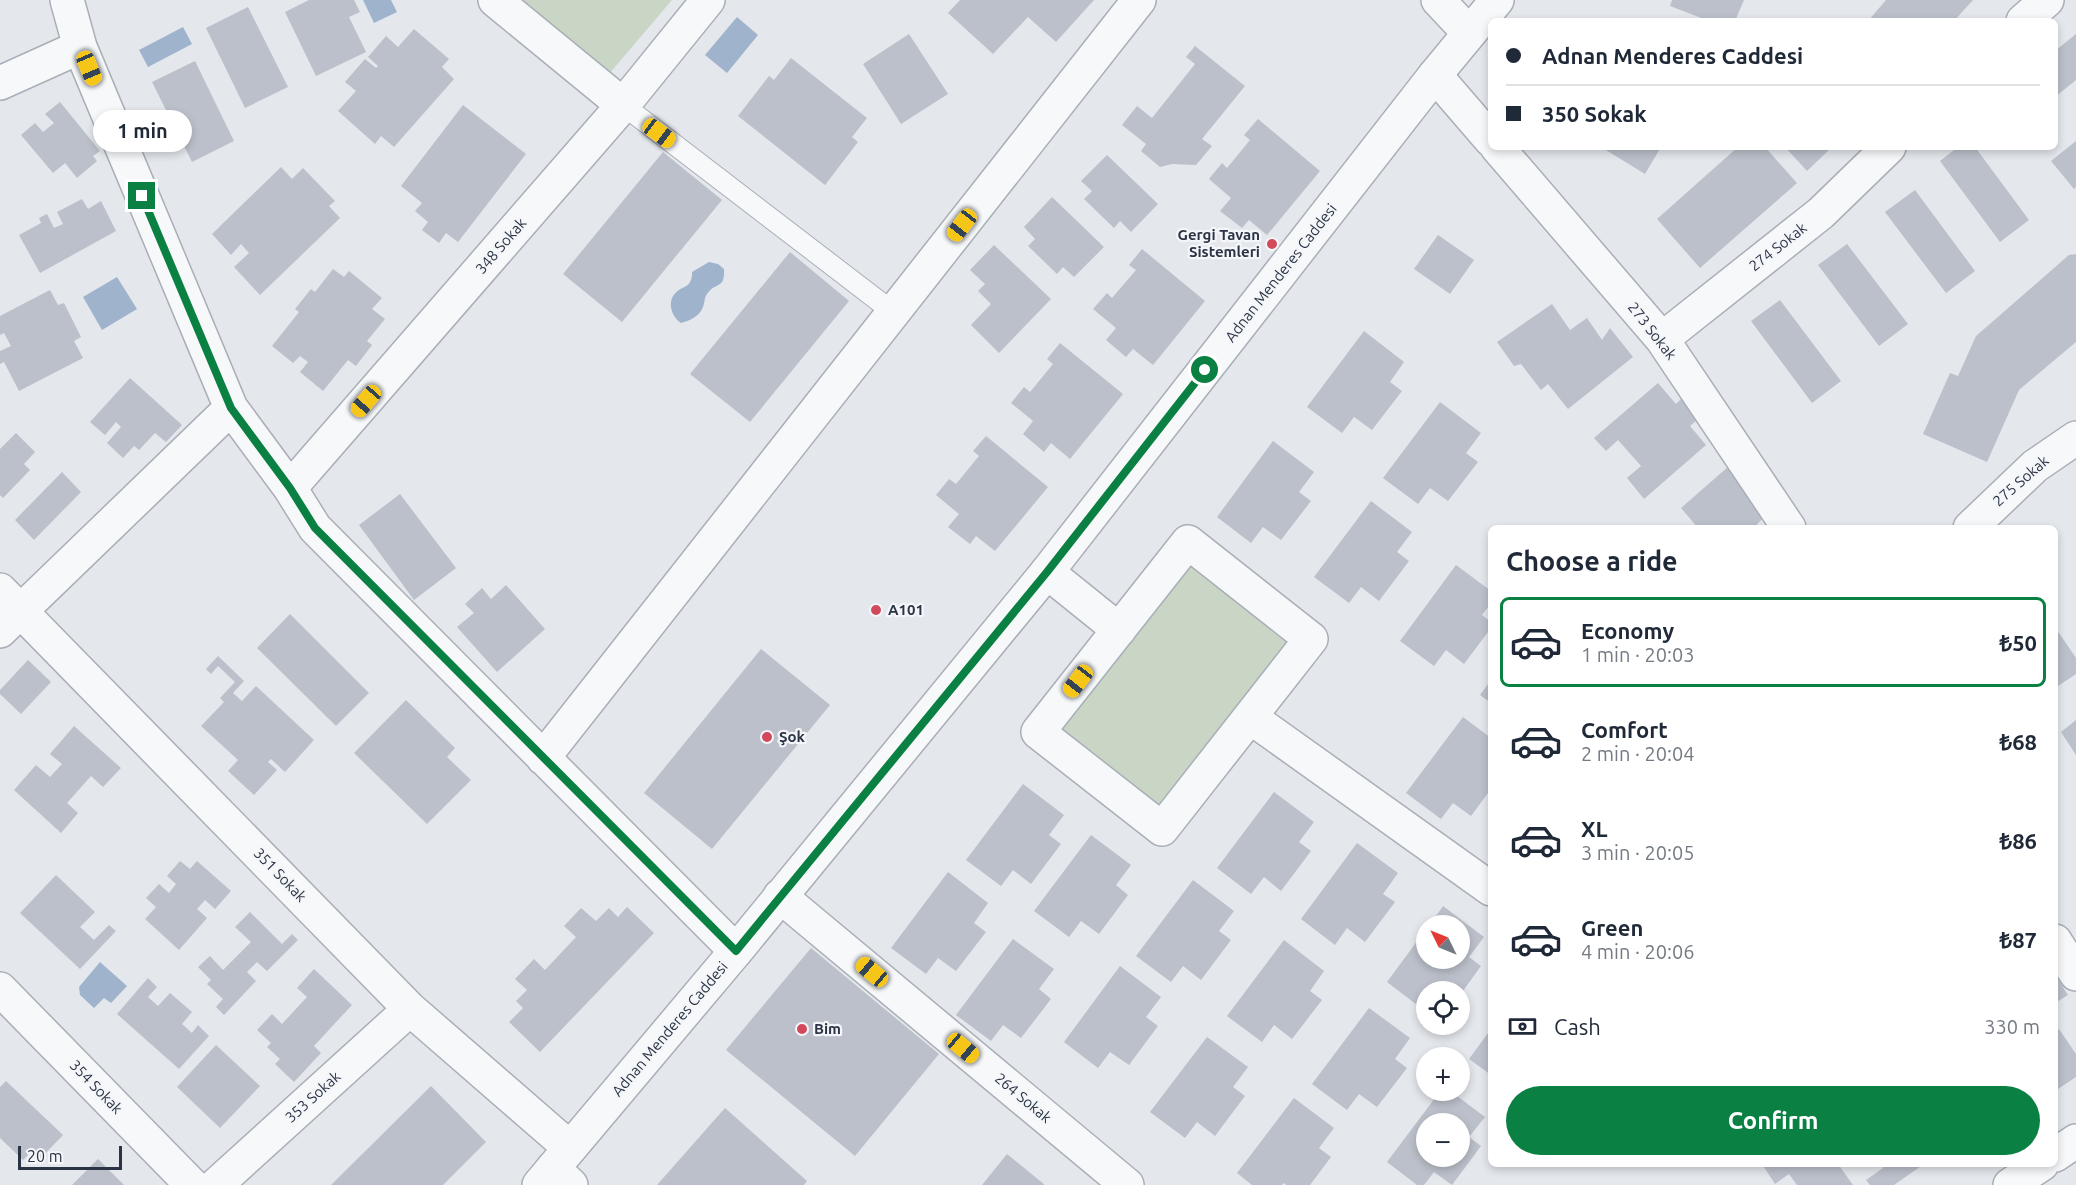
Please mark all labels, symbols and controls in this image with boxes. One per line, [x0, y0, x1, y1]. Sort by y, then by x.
text: Adnan Menderes Caddesi [1542, 43, 1803, 68]
car [74, 48, 104, 88]
text: 350 Sokak [1542, 101, 1647, 126]
callout: 1 min [92, 109, 192, 151]
car [639, 115, 679, 151]
text: 1 min [117, 119, 168, 142]
route end [128, 182, 155, 209]
street label: Adnan Menderes Caddesi [1221, 200, 1340, 345]
car [944, 205, 980, 245]
street label: 348 Sokak [472, 214, 530, 277]
street label: 274 Sokak [1746, 219, 1810, 274]
place label: Gergi Tavan Sistemleri [1178, 226, 1260, 260]
marker: Gergi Tavan Sistemleri [1265, 237, 1279, 251]
street label: 273 Sokak [1625, 299, 1680, 363]
route start [1191, 356, 1218, 383]
car [347, 382, 385, 420]
street label: 275 Sokak [1989, 452, 2052, 509]
text: Choose a ride [1506, 546, 1678, 576]
place label: A101 [888, 601, 924, 618]
marker: A101 [869, 603, 883, 617]
icon: car [1509, 615, 1563, 669]
text: Economy [1581, 618, 1674, 643]
text: ₺50 [2000, 630, 2037, 655]
text: 1 min · 20:03 [1581, 643, 1695, 666]
car [1060, 661, 1096, 701]
icon: car [1509, 714, 1563, 768]
text: Comfort [1581, 717, 1668, 742]
place label: Şok [779, 728, 806, 746]
text: ₺68 [2000, 729, 2037, 754]
marker: Şok [760, 730, 774, 744]
text: 2 min · 20:04 [1581, 742, 1695, 765]
icon: car [1509, 813, 1563, 867]
text: XL [1581, 816, 1608, 841]
text: ₺86 [2000, 828, 2037, 853]
text: 3 min · 20:05 [1581, 841, 1695, 864]
street label: 351 Sokak [251, 844, 310, 905]
icon: car [1509, 912, 1563, 966]
north arrow [1416, 915, 1470, 969]
map controls [1416, 915, 1470, 1167]
text: Green [1581, 915, 1643, 940]
text: ₺87 [2000, 927, 2037, 952]
text: 4 min · 20:06 [1581, 940, 1695, 963]
car [852, 954, 892, 990]
street label: Adnan Menderes Caddesi [608, 958, 731, 1099]
button: locate [1416, 981, 1470, 1035]
icon: cash [1506, 1010, 1539, 1043]
text: Cash [1554, 1014, 1601, 1039]
text: 330 m [1984, 1015, 2040, 1038]
place label: Bim [814, 1020, 841, 1037]
marker: Bim [795, 1022, 809, 1036]
car [943, 1030, 983, 1066]
button: + [1416, 1047, 1470, 1101]
street label: 354 Sokak [67, 1056, 126, 1117]
street label: 353 Sokak [282, 1067, 344, 1126]
street label: 264 Sokak [992, 1069, 1055, 1126]
button: Confirm [1506, 1086, 2040, 1155]
button: − [1416, 1113, 1470, 1167]
scale bar [18, 1143, 122, 1170]
text: 20 m [27, 1147, 63, 1165]

